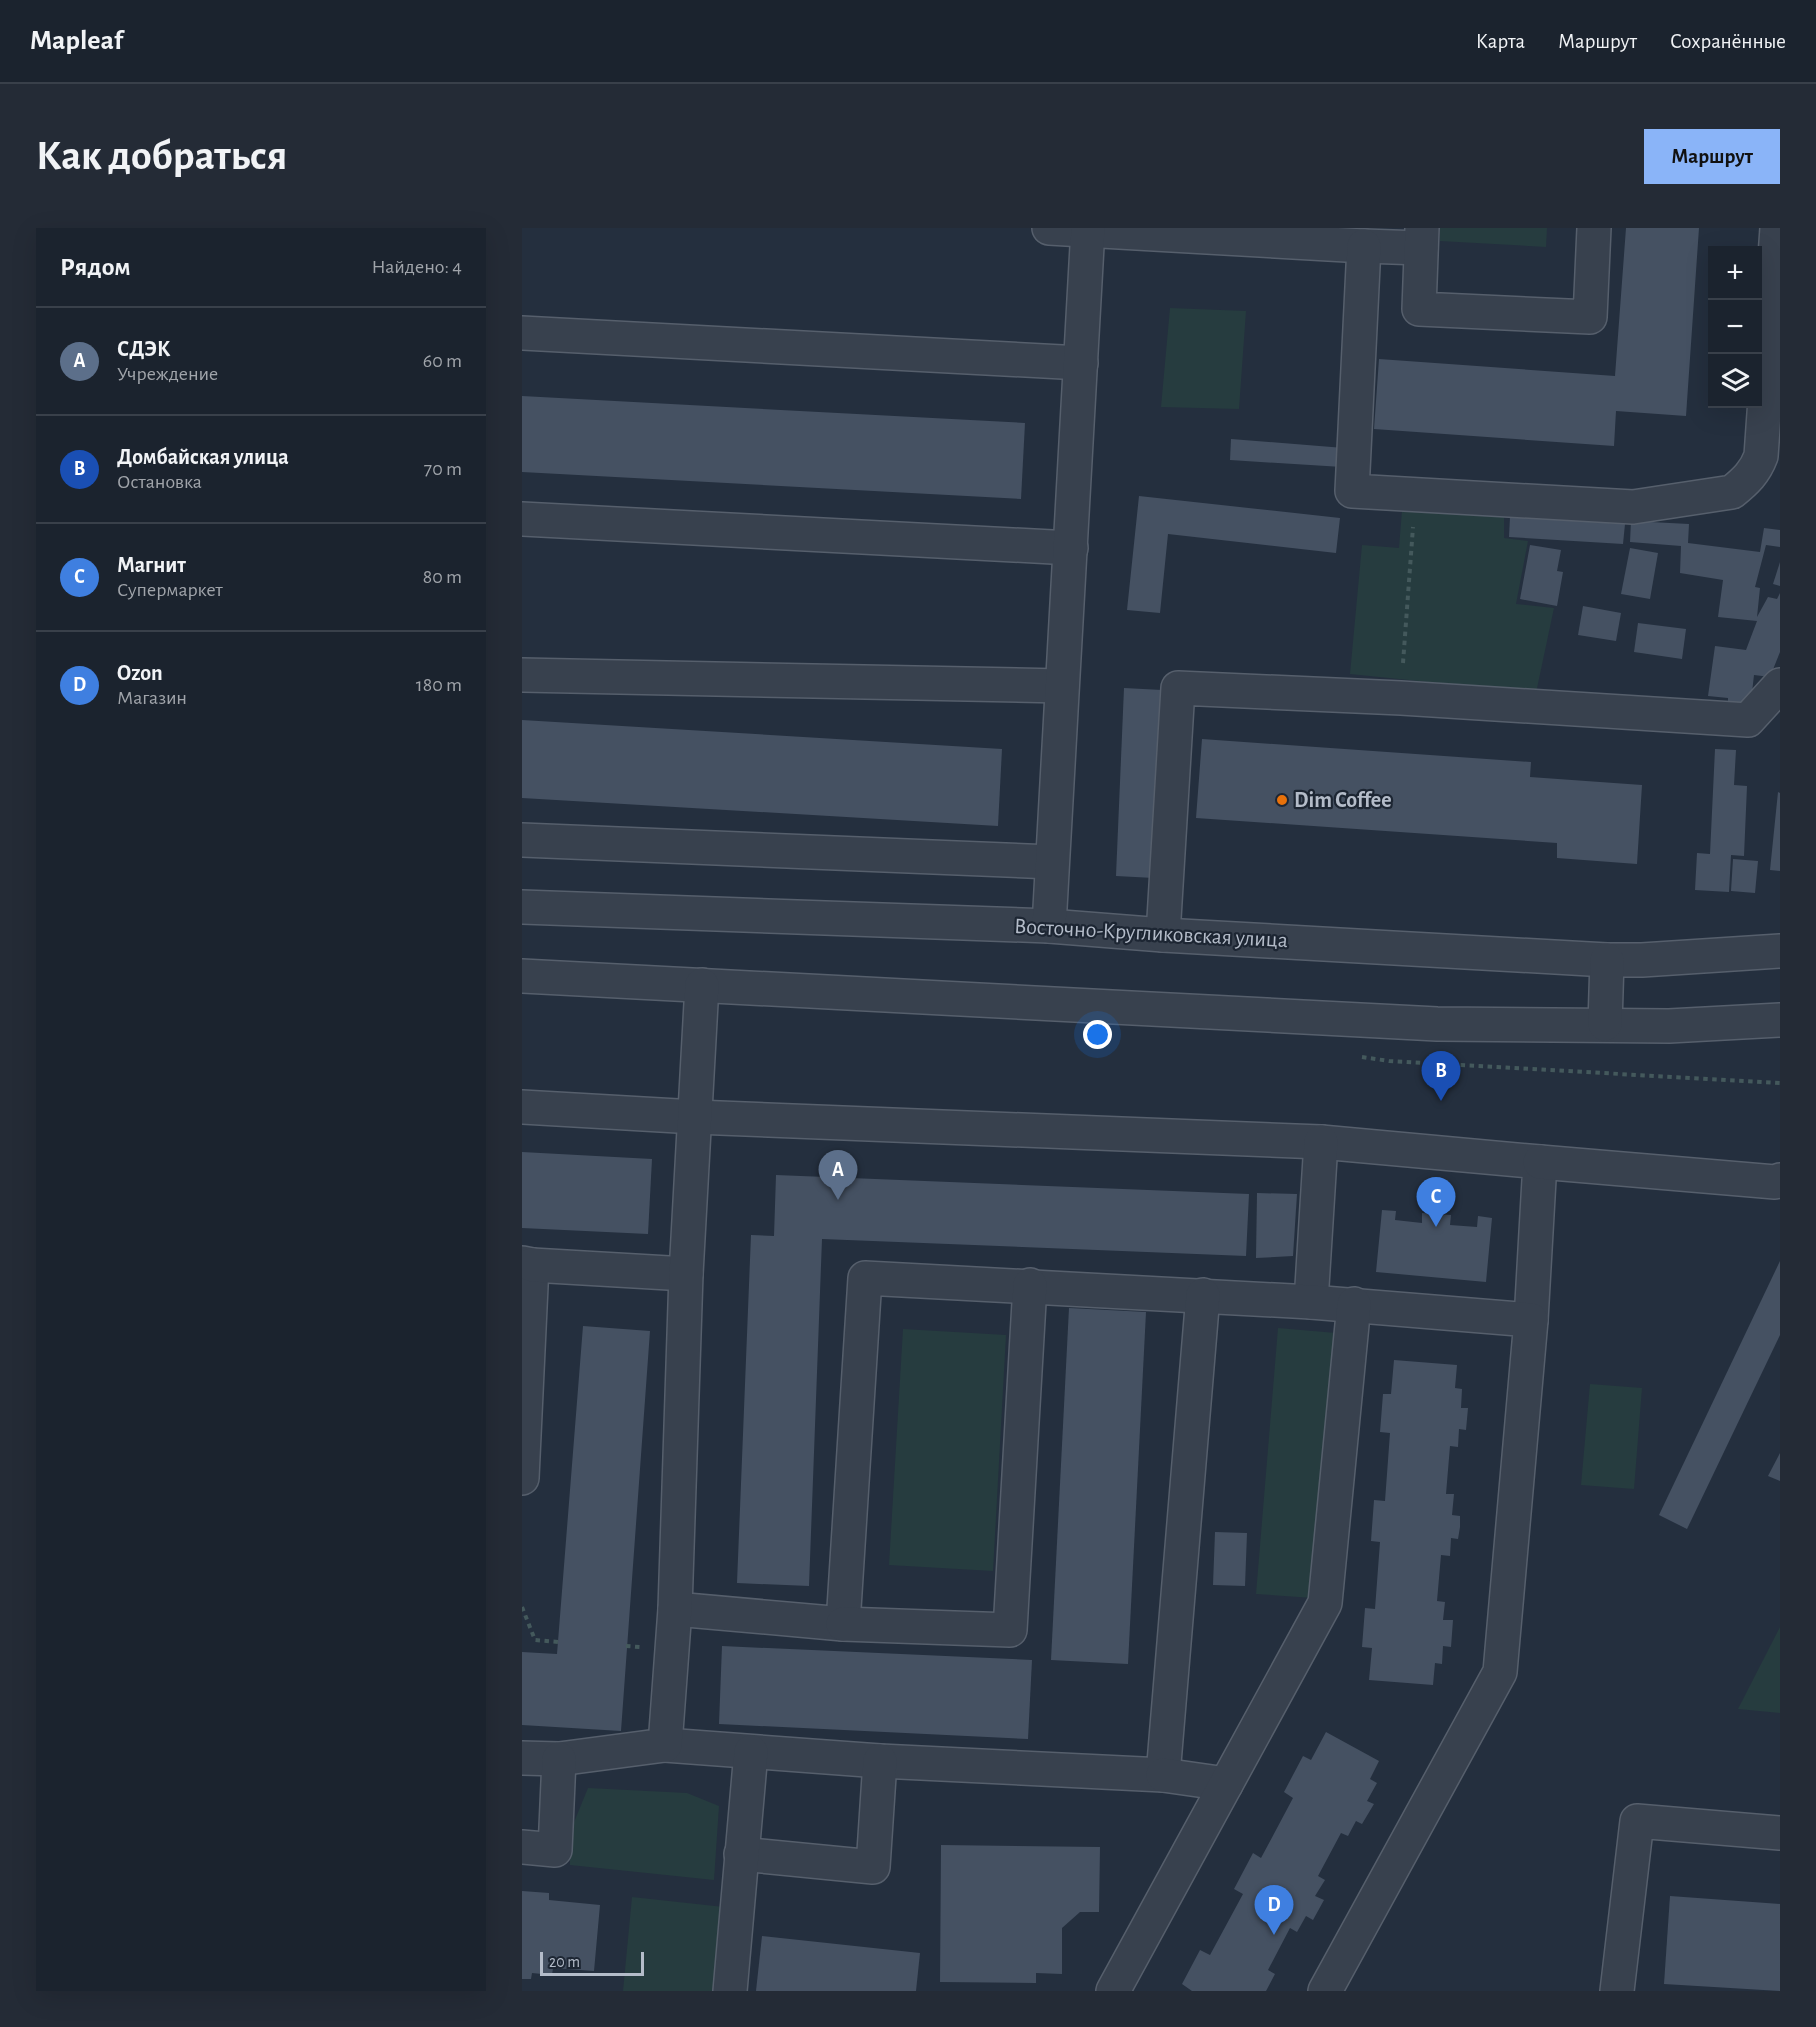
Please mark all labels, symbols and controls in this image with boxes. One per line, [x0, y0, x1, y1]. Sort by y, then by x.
text: Mapleaf [30, 27, 123, 55]
text: Карта [1476, 31, 1525, 52]
text: Маршрут [1558, 31, 1637, 52]
text: Сохранённые [1670, 31, 1786, 52]
button: Маршрут [1644, 129, 1780, 184]
text: Как добраться [36, 135, 287, 177]
map controls [1708, 246, 1762, 408]
button: + [1708, 246, 1762, 300]
text: Рядом [60, 254, 131, 280]
text: Найдено: 4 [372, 257, 462, 277]
button: − [1708, 300, 1762, 354]
text: СДЭК [117, 338, 170, 360]
text: A [74, 351, 86, 371]
text: 60 m [423, 351, 462, 371]
button: layers [1708, 354, 1762, 408]
text: Учреждение [117, 364, 218, 384]
text: Домбайская улица [117, 446, 289, 468]
text: B [74, 459, 85, 479]
text: 70 m [424, 459, 462, 479]
text: Остановка [117, 472, 202, 492]
text: Магнит [117, 554, 186, 576]
text: C [74, 567, 85, 587]
text: 80 m [423, 567, 462, 587]
text: Супермаркет [117, 580, 223, 600]
text: Ozon [117, 662, 163, 684]
text: D [73, 675, 86, 695]
text: 180 m [416, 675, 462, 695]
text: Магазин [117, 688, 187, 708]
place label: Dim Coffee [1294, 789, 1392, 811]
marker: Dim Coffee [1275, 793, 1289, 807]
street label: Восточно-Кругликовская улица [1014, 915, 1288, 951]
your location [1083, 1020, 1112, 1049]
pin: B [1422, 1052, 1460, 1101]
pin: A [818, 1150, 858, 1200]
pin: C [1416, 1178, 1456, 1227]
pin: D [1254, 1886, 1293, 1935]
scale bar [540, 1949, 644, 1976]
text: 20 m [549, 1954, 580, 1970]

